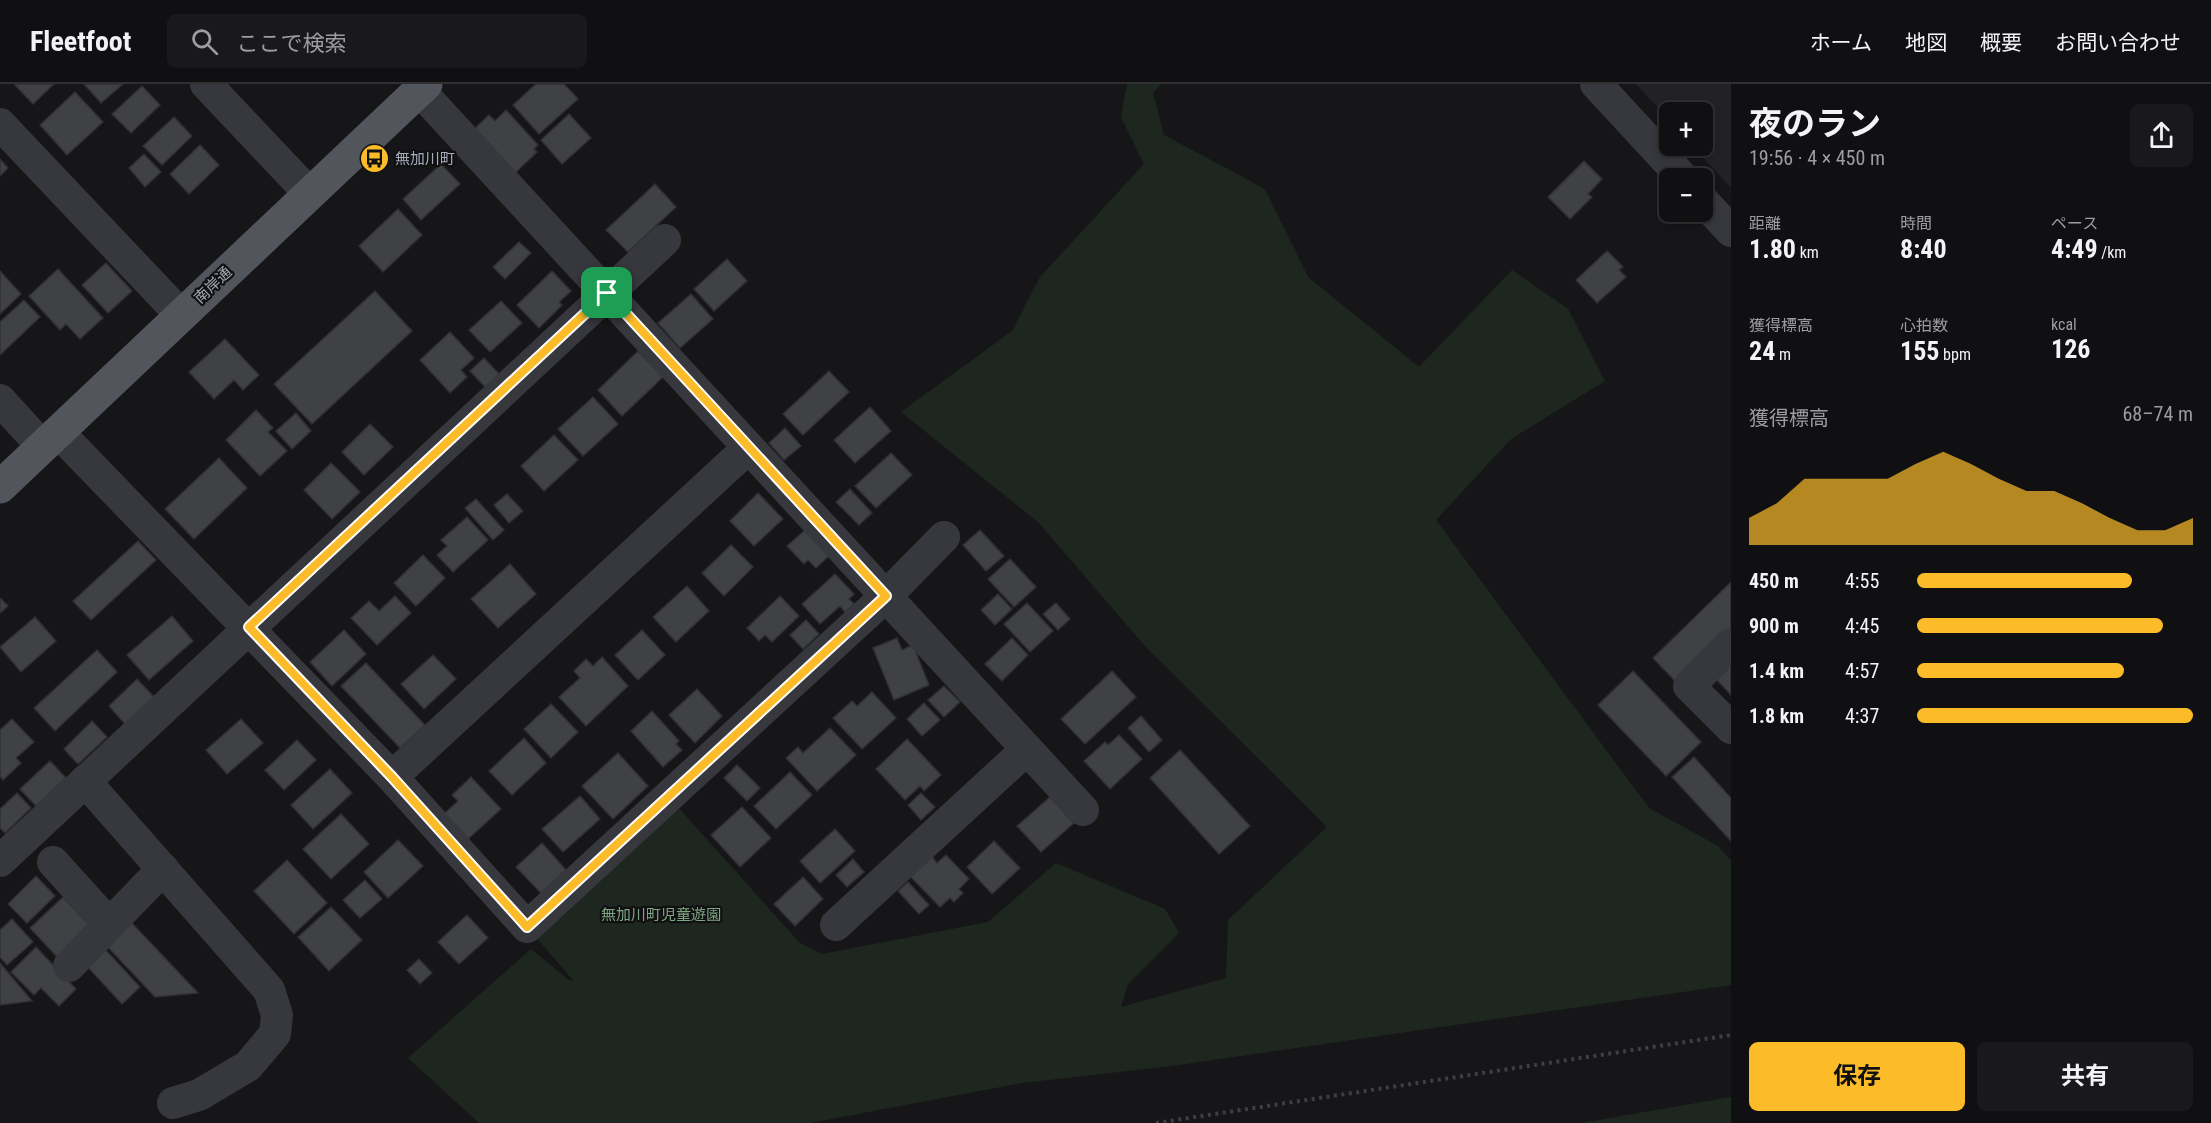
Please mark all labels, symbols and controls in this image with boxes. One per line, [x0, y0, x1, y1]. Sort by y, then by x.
search box [167, 14, 587, 68]
text: Fleetfoot [30, 25, 131, 58]
icon: search [188, 25, 221, 58]
text: ここで検索 [236, 31, 346, 56]
text: ホーム [1810, 31, 1872, 55]
text: 地図 [1905, 31, 1947, 55]
text: 概要 [1980, 31, 2022, 55]
text: お問い合わせ [2055, 31, 2181, 55]
map controls [1659, 102, 1713, 222]
button: + [1659, 102, 1713, 156]
text: 夜のラン [1749, 104, 1881, 143]
button: share [2130, 104, 2193, 167]
bus stop icon: 無加川町 [358, 143, 390, 175]
text: 19:56 · 4 × 450 m [1749, 146, 1885, 170]
place label: 無加川町 [395, 150, 455, 168]
button: − [1659, 168, 1713, 222]
text: 距離 [1749, 214, 1781, 233]
text: 時間 [1900, 214, 1932, 233]
text: ペース [2051, 214, 2098, 233]
text: 1.80 [1749, 234, 1796, 264]
text: 8:40 [1900, 234, 1947, 264]
text: 4:49 [2051, 234, 2098, 264]
text: km [1796, 243, 1819, 262]
text: /km [2098, 243, 2126, 262]
street label: 南岸通 [191, 263, 235, 307]
pin [581, 267, 632, 318]
icon: arrive [590, 276, 623, 309]
text: kcal [2051, 315, 2077, 334]
text: 獲得標高 [1749, 316, 1813, 335]
text: 心拍数 [1900, 316, 1948, 335]
text: 126 [2051, 334, 2090, 364]
text: 24 [1749, 336, 1775, 366]
text: 155 [1900, 336, 1939, 366]
text: m [1775, 345, 1791, 364]
text: bpm [1939, 345, 1971, 364]
text: 68–74 m [2122, 402, 2193, 426]
text: 獲得標高 [1749, 406, 1829, 430]
text: 450 m [1749, 569, 1799, 593]
text: 4:55 [1845, 569, 1879, 593]
text: 900 m [1749, 614, 1799, 638]
text: 4:45 [1845, 614, 1879, 638]
text: 1.4 km [1749, 659, 1804, 683]
text: 4:57 [1845, 659, 1879, 683]
text: 1.8 km [1749, 704, 1804, 728]
text: 4:37 [1845, 704, 1879, 728]
park label: 無加川町児童遊園 [601, 906, 721, 924]
button: 保存 [1749, 1042, 1965, 1111]
button: 共有 [1977, 1042, 2193, 1111]

